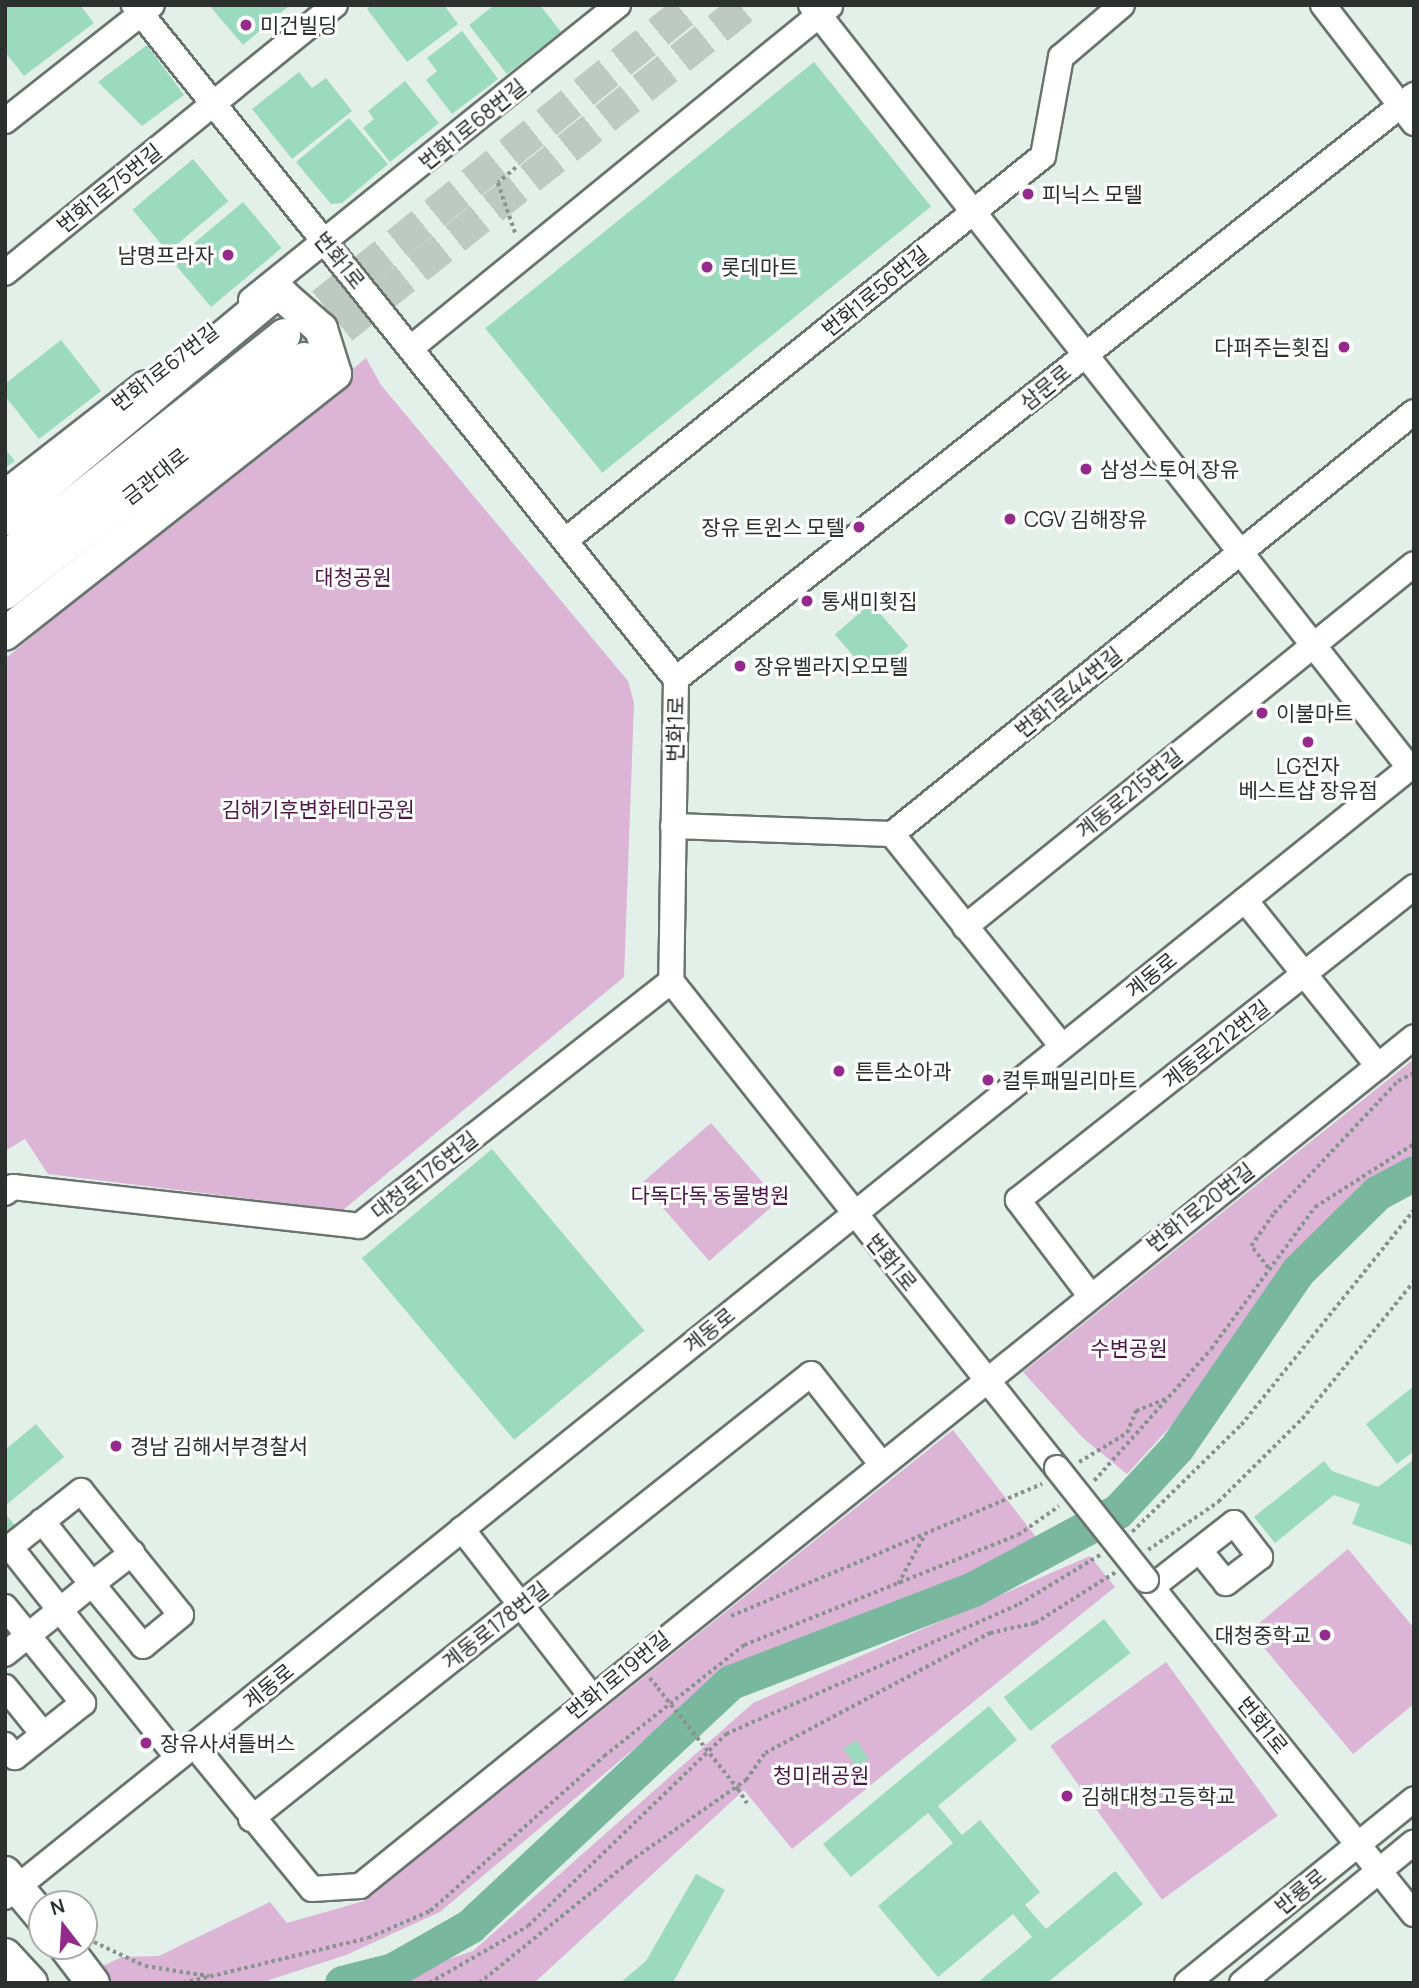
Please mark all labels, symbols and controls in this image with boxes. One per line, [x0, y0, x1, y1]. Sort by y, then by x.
place label: 미건빌딩 [260, 12, 337, 38]
marker: 미건빌딩 [238, 17, 254, 33]
street label: 번화1로68번길 [414, 73, 530, 175]
street label: 번화1로75번길 [52, 138, 166, 238]
place label: 피닉스 모텔 [1042, 181, 1143, 207]
marker: 피닉스 모텔 [1020, 186, 1036, 202]
street label: 번화1로 [309, 226, 371, 294]
street label: 번화1로56번길 [817, 240, 933, 342]
place label: 남명프라자 [117, 242, 214, 268]
marker: 남명프라자 [220, 247, 236, 263]
place label: 롯데마트 [721, 254, 798, 280]
marker: 롯데마트 [699, 259, 715, 275]
street label: 번화1로67번길 [107, 318, 223, 416]
place label: 다퍼주는횟집 [1214, 334, 1330, 360]
marker: 다퍼주는횟집 [1336, 339, 1352, 355]
street label: 삼문로 [1015, 359, 1075, 415]
street label: 금관대로 [117, 442, 193, 510]
place label: 삼성스토어 장유 [1100, 456, 1239, 482]
marker: 삼성스토어 장유 [1078, 461, 1094, 477]
place label: CGV 김해장유 [1024, 506, 1147, 532]
marker: CGV 김해장유 [1002, 511, 1018, 527]
place label: 장유 트윈스 모텔 [701, 514, 845, 540]
marker: 장유 트윈스 모텔 [851, 519, 867, 535]
park label: 대청공원 [314, 564, 392, 590]
place label: 통새미횟집 [821, 588, 918, 614]
marker: 통새미횟집 [799, 593, 815, 609]
street label: 번화1로44번길 [1010, 641, 1126, 743]
place label: 장유벨라지오모텔 [754, 653, 909, 679]
marker: 장유벨라지오모텔 [732, 658, 748, 674]
street label: 번화1로 [662, 696, 688, 762]
place label: 이불마트 [1276, 700, 1353, 726]
marker: 이불마트 [1254, 705, 1270, 721]
marker: LG전자 베스트샵 장유점 [1300, 734, 1316, 750]
street label: 계동로215번길 [1071, 743, 1187, 843]
place label: LG전자 베스트샵 장유점 [1238, 753, 1378, 803]
park label: 김해기후변화테마공원 [221, 796, 415, 822]
street label: 계동로 [1121, 947, 1181, 1003]
street label: 계동로212번길 [1158, 994, 1274, 1094]
place label: 튼튼소아과 [855, 1058, 952, 1084]
marker: 튼튼소아과 [829, 1061, 849, 1081]
place label: 컬투패밀리마트 [1002, 1067, 1137, 1093]
marker: 컬투패밀리마트 [980, 1072, 996, 1088]
street label: 대청로176번길 [366, 1126, 482, 1224]
street label: 번화1로20번길 [1141, 1157, 1259, 1257]
park label: 다독다독 동물병원 [631, 1182, 789, 1208]
street label: 번화1로 [861, 1228, 923, 1296]
street label: 계동로 [679, 1302, 739, 1358]
park label: 수변공원 [1090, 1335, 1168, 1361]
place label: 경남 김해서부경찰서 [130, 1433, 308, 1459]
marker: 경남 김해서부경찰서 [108, 1438, 124, 1454]
street label: 계동로178번길 [437, 1576, 553, 1674]
place label: 대청중학교 [1214, 1622, 1311, 1648]
street label: 번화1로19번길 [561, 1626, 675, 1724]
marker: 대청중학교 [1317, 1627, 1333, 1643]
street label: 계동로 [238, 1658, 298, 1714]
street label: 번화1로 [1232, 1691, 1294, 1759]
place label: 장유사셔틀버스 [160, 1730, 295, 1756]
marker: 장유사셔틀버스 [138, 1735, 154, 1751]
park label: 청미래공원 [773, 1762, 869, 1788]
place label: 김해대청고등학교 [1081, 1783, 1236, 1809]
marker: 김해대청고등학교 [1059, 1788, 1075, 1804]
street label: 반룡로 [1270, 1863, 1330, 1919]
north arrow [28, 1890, 98, 1960]
text: N [47, 1892, 68, 1921]

